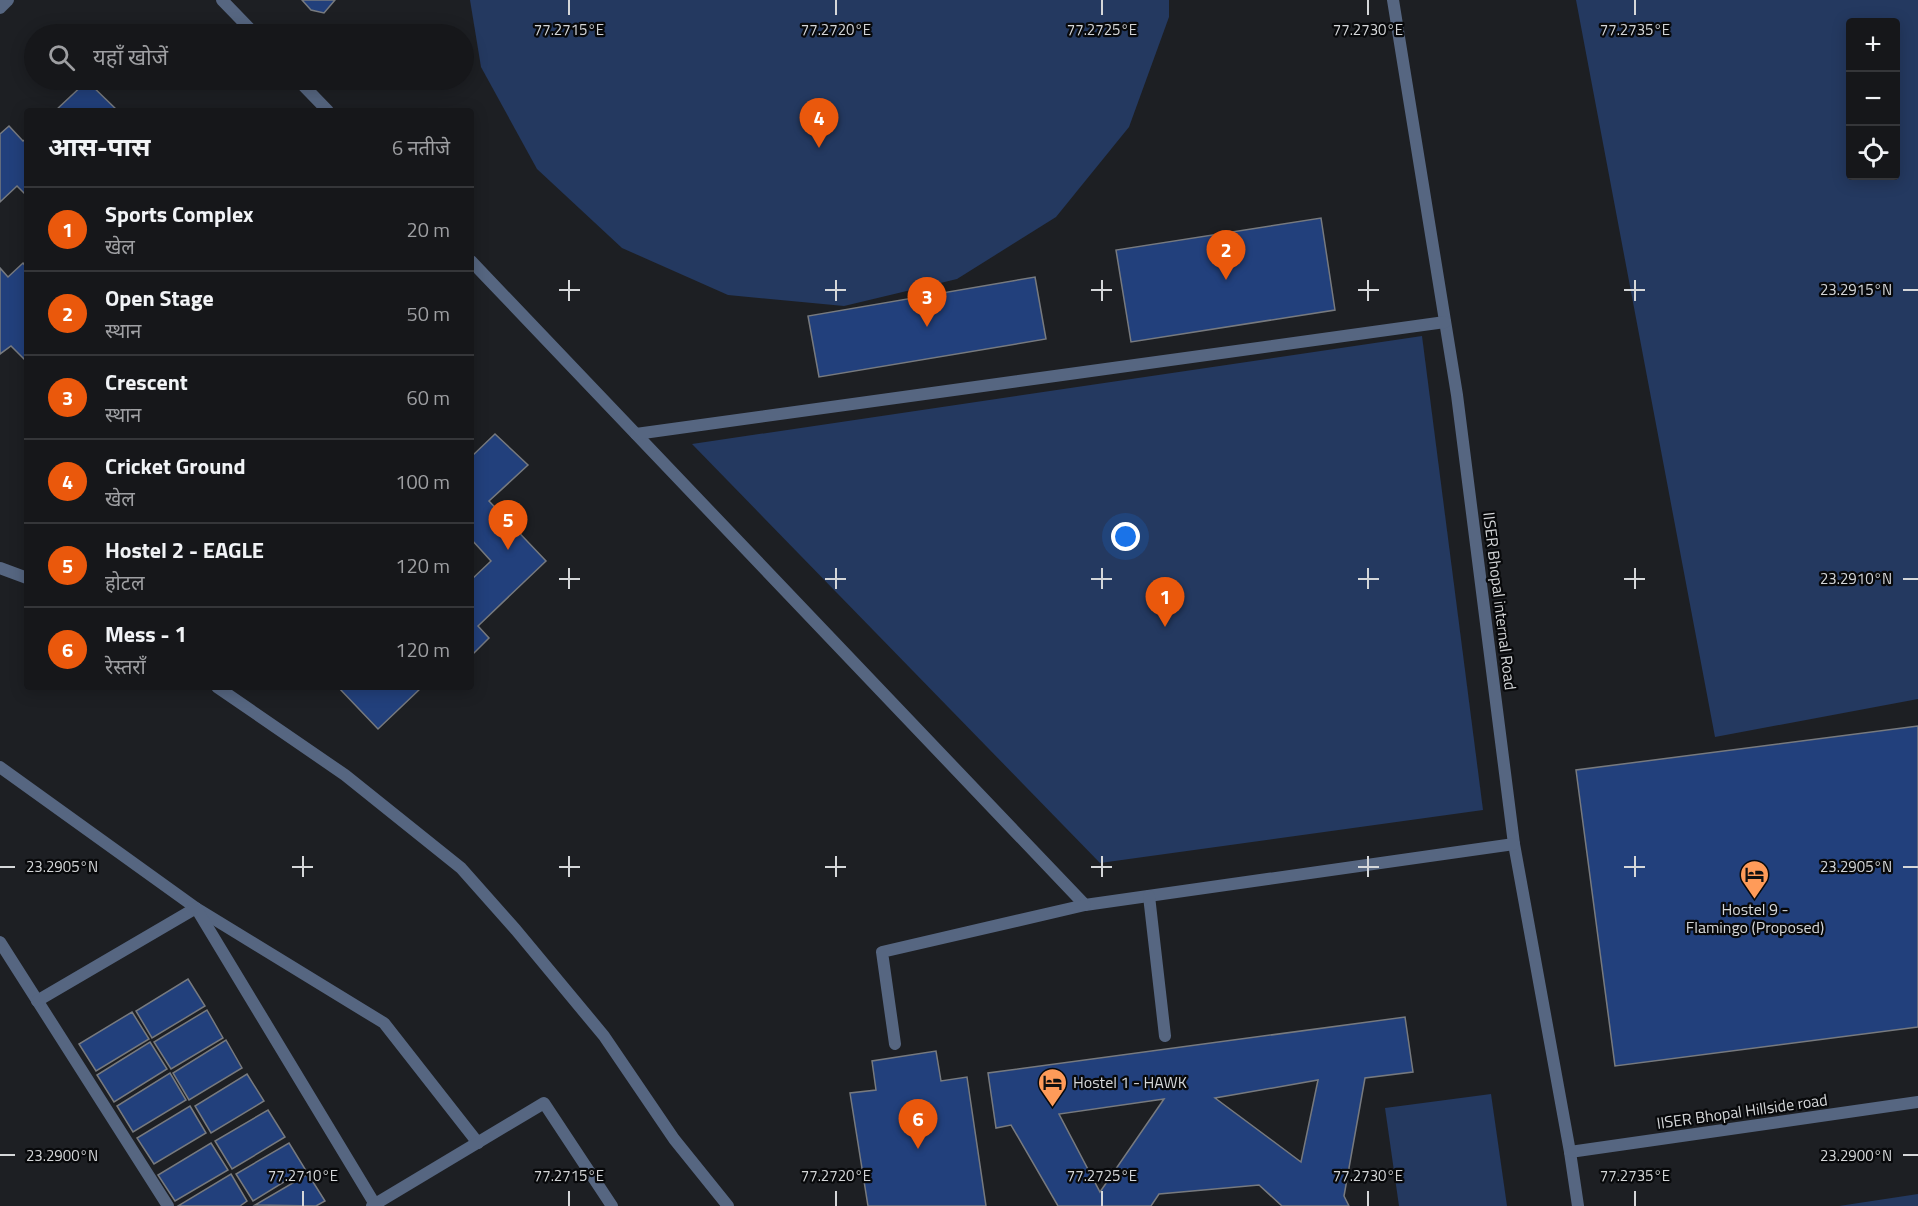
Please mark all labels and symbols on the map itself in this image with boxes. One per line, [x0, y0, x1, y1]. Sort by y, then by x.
text: 77.2715°E [534, 18, 604, 41]
text: 77.2720°E [801, 18, 871, 41]
text: 77.2725°E [1067, 18, 1137, 41]
text: 77.2730°E [1333, 18, 1403, 41]
text: 77.2735°E [1600, 18, 1670, 41]
pin: 4 [800, 98, 838, 148]
pin: 2 [1206, 230, 1246, 280]
pin: 3 [908, 278, 946, 327]
text: 23.2915°N [1820, 278, 1892, 301]
pin: 5 [488, 500, 528, 550]
street label: IISER Bhopal internal Road [1477, 511, 1523, 691]
your location [1111, 522, 1140, 551]
text: 23.2910°N [1820, 567, 1892, 590]
pin: 1 [1146, 578, 1184, 627]
text: 23.2905°N [26, 855, 98, 878]
text: 23.2905°N [1820, 855, 1892, 878]
hotel icon: Hostel 9 - Flamingo (Proposed) [1739, 858, 1771, 900]
place label: Hostel 9 - Flamingo (Proposed) [1686, 897, 1824, 939]
hotel icon: Hostel 1 - HAWK [1036, 1066, 1068, 1108]
place label: Hostel 1 - HAWK [1073, 1070, 1187, 1094]
street label: IISER Bhopal Hillside road [1655, 1087, 1829, 1135]
pin: 6 [898, 1100, 938, 1149]
text: 23.2900°N [26, 1144, 98, 1167]
text: 23.2900°N [1820, 1144, 1892, 1167]
text: 77.2710°E [268, 1164, 338, 1187]
text: 77.2715°E [534, 1164, 604, 1187]
text: 77.2720°E [801, 1164, 871, 1187]
text: 77.2725°E [1067, 1164, 1137, 1187]
text: 77.2730°E [1333, 1164, 1403, 1187]
text: 77.2735°E [1600, 1164, 1670, 1187]

